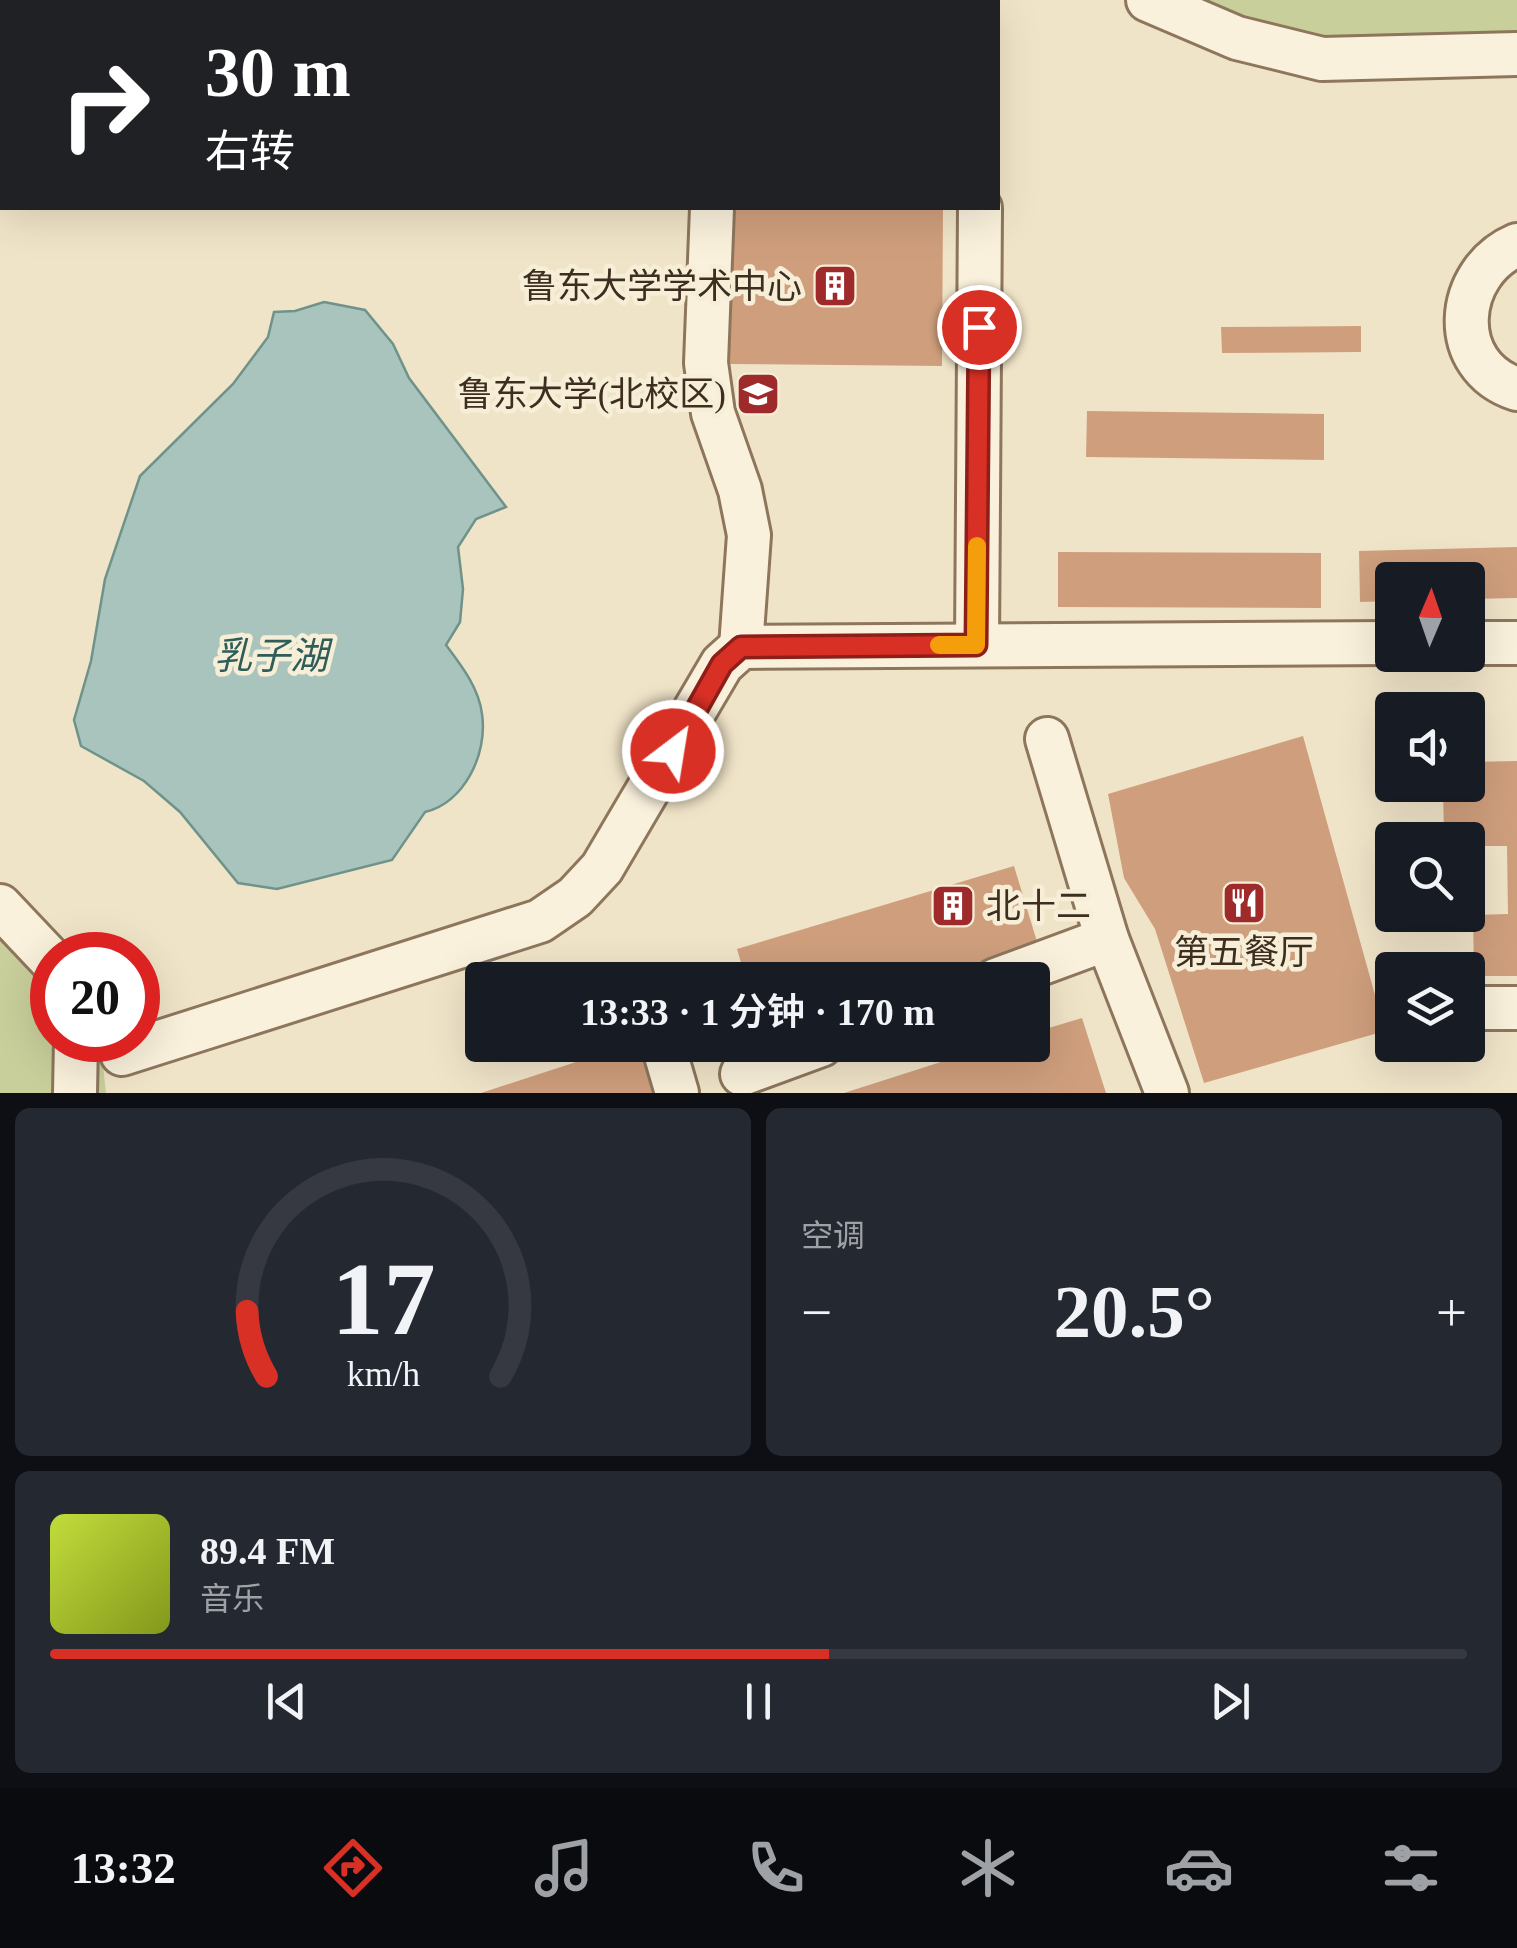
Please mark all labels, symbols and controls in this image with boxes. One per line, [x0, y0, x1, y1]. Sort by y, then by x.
text: 30 m [205, 34, 351, 111]
icon: right [40, 40, 170, 170]
text: 右转 [205, 127, 295, 177]
building icon: 鲁东大学学术中心 [812, 263, 858, 309]
place label: 鲁东大学学术中心 [522, 267, 802, 306]
pin [937, 285, 1022, 370]
icon: arrive [952, 300, 1007, 355]
school or university icon: 鲁东大学(北校区) [735, 371, 781, 417]
place label: 鲁东大学(北校区) [458, 375, 726, 414]
north arrow [1375, 562, 1485, 672]
map controls [1375, 562, 1485, 1062]
water label: 乳子湖 [214, 635, 333, 677]
button: sound [1375, 692, 1485, 802]
position arrow [621, 699, 725, 803]
button: search [1375, 822, 1485, 932]
restaurant icon: 第五餐厅 [1221, 880, 1267, 926]
building icon: 北十二 [930, 883, 976, 929]
place label: 北十二 [986, 887, 1091, 926]
speed limit sign: 20 [30, 932, 160, 1062]
place label: 第五餐厅 [1174, 933, 1314, 972]
button: layers [1375, 952, 1485, 1062]
text: 13:33 · 1 分钟 · 170 m [580, 991, 935, 1033]
text: 空调 [801, 1218, 865, 1254]
text: 17 [331, 1241, 435, 1356]
text: 20.5° [1053, 1270, 1215, 1353]
text: − [801, 1282, 832, 1343]
text: + [1436, 1282, 1467, 1343]
text: km/h [346, 1354, 420, 1394]
text: 89.4 FM [200, 1530, 335, 1572]
text: 音乐 [200, 1581, 264, 1617]
icon: previous [259, 1674, 314, 1729]
icon: pause [731, 1674, 786, 1729]
icon: next [1203, 1674, 1258, 1729]
icon: directions [318, 1833, 388, 1903]
icon: music [529, 1833, 599, 1903]
icon: phone [741, 1833, 811, 1903]
icon: climate [953, 1833, 1023, 1903]
icon: car [1164, 1833, 1234, 1903]
icon: filters [1376, 1833, 1446, 1903]
text: 13:32 [71, 1843, 176, 1893]

